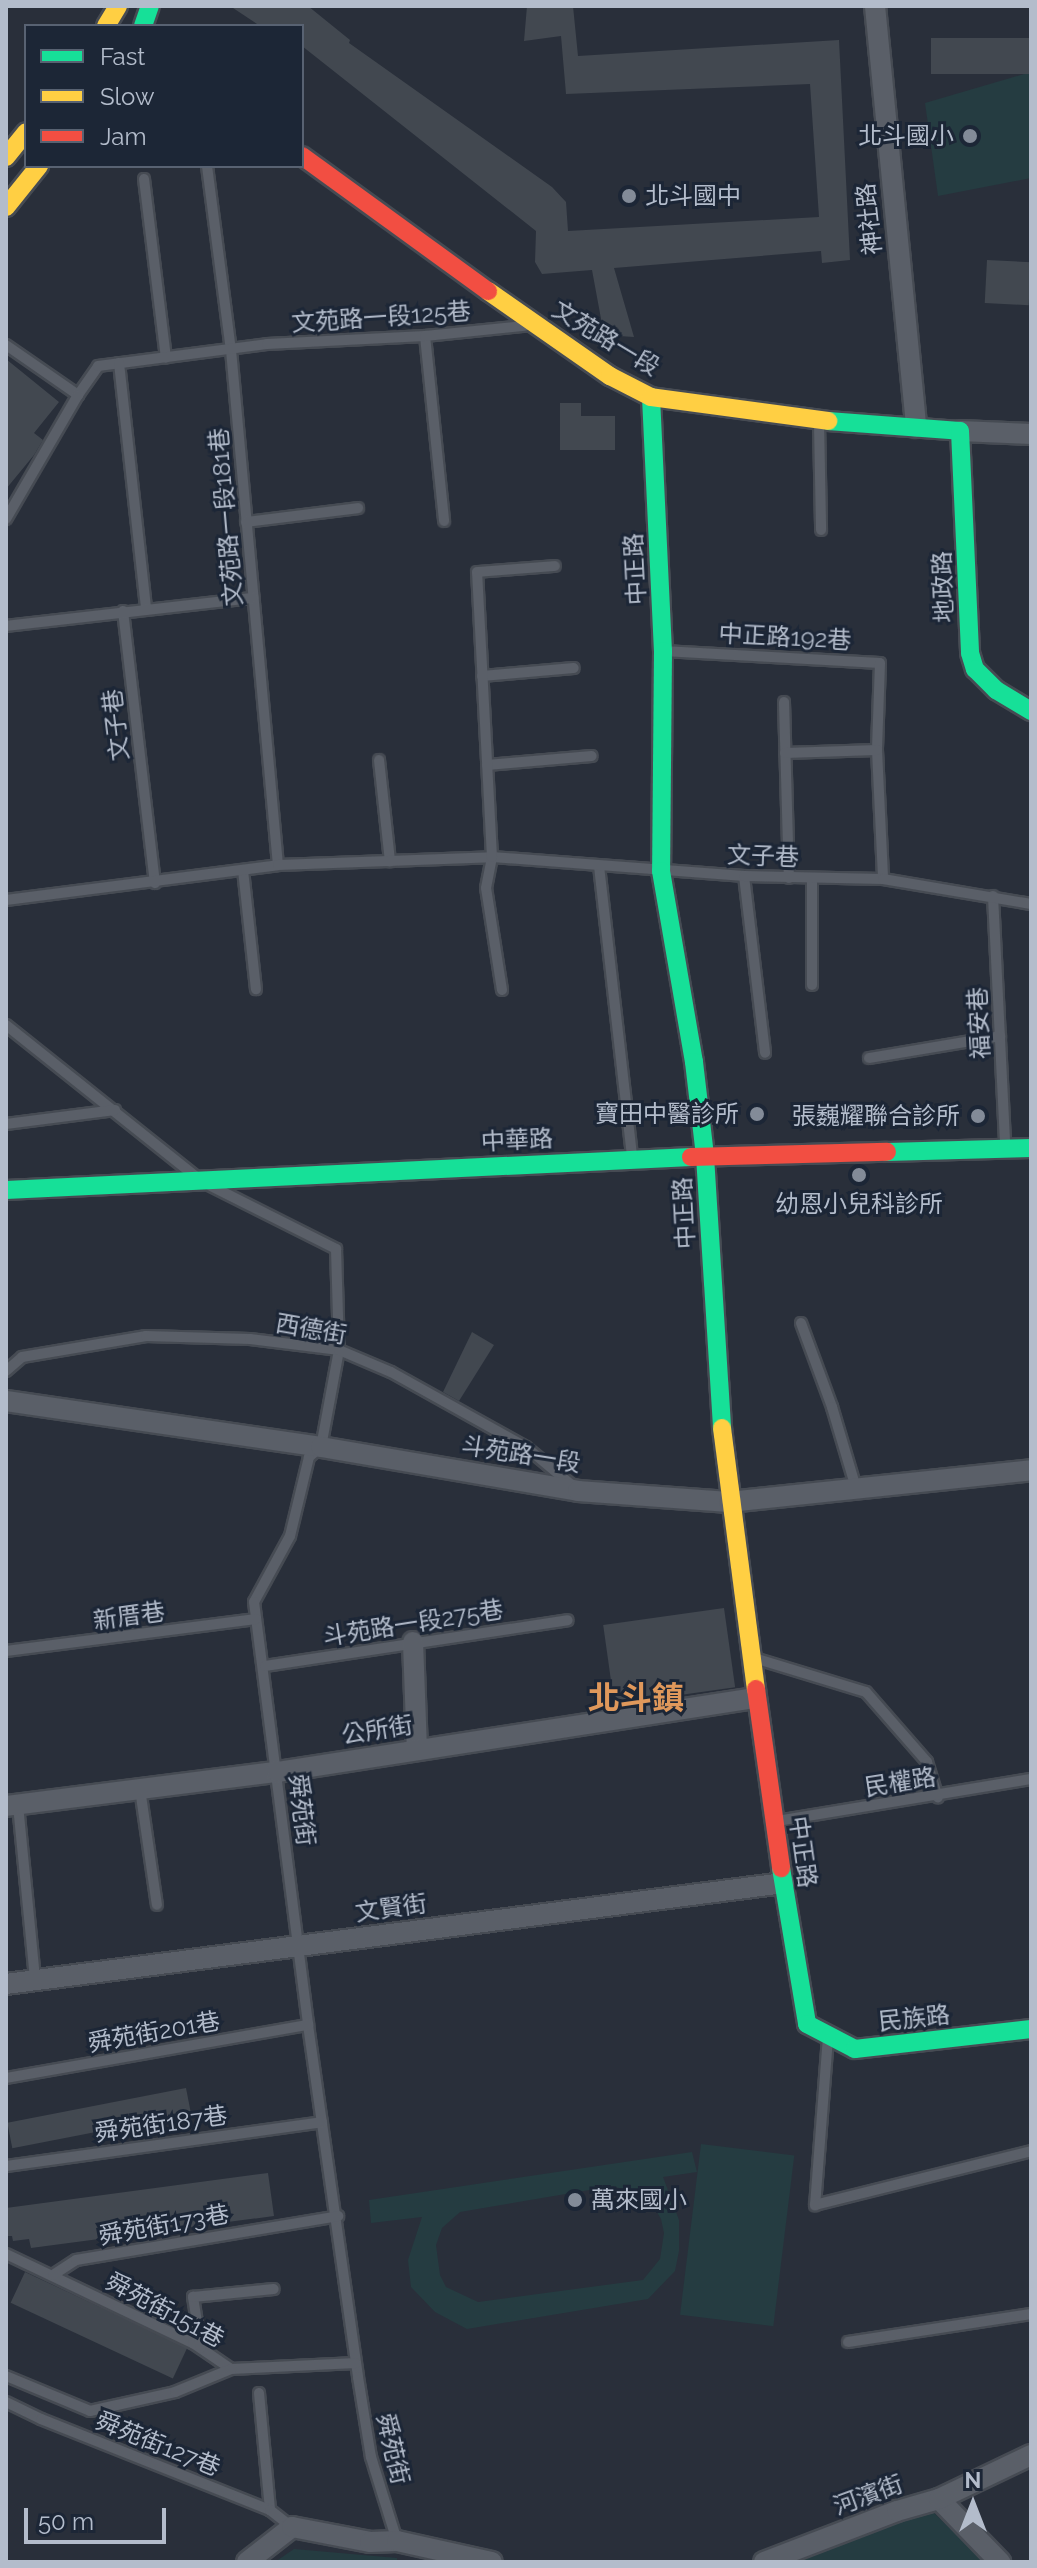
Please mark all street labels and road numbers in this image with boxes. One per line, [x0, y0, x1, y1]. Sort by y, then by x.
street label: 神社路 [851, 182, 887, 256]
street label: 文苑路一段 [547, 295, 665, 381]
street label: 文苑路一段125巷 [290, 296, 472, 338]
street label: 文苑路一段181巷 [204, 427, 248, 607]
street label: 中正路 [619, 532, 651, 606]
street label: 地政路 [927, 551, 959, 623]
street label: 中正路192巷 [718, 619, 852, 655]
street label: 文子巷 [97, 688, 135, 762]
street label: 文子巷 [727, 840, 799, 872]
street label: 福安巷 [963, 986, 995, 1060]
street label: 中華路 [480, 1124, 554, 1156]
street label: 中正路 [668, 1176, 700, 1250]
street label: 西德街 [273, 1309, 349, 1349]
street label: 斗苑路一段 [459, 1430, 583, 1478]
street label: 斗苑路一段275巷 [321, 1595, 505, 1651]
street label: 新厝巷 [91, 1597, 167, 1635]
street label: 公所街 [339, 1710, 415, 1750]
street label: 民權路 [862, 1762, 938, 1802]
street label: 舜苑街 [283, 1773, 321, 1847]
street label: 中正路 [784, 1814, 822, 1890]
street label: 文賢街 [353, 1889, 429, 1927]
street label: 民族路 [877, 2000, 951, 2036]
street label: 舜苑街201巷 [86, 2006, 222, 2058]
street label: 舜苑街187巷 [93, 2100, 229, 2148]
street label: 舜苑街173巷 [97, 2199, 231, 2251]
street label: 舜苑街151巷 [101, 2267, 229, 2353]
street label: 舜苑街127巷 [92, 2406, 224, 2482]
street label: 舜苑街 [371, 2411, 415, 2487]
street label: 河濱街 [829, 2469, 907, 2521]

